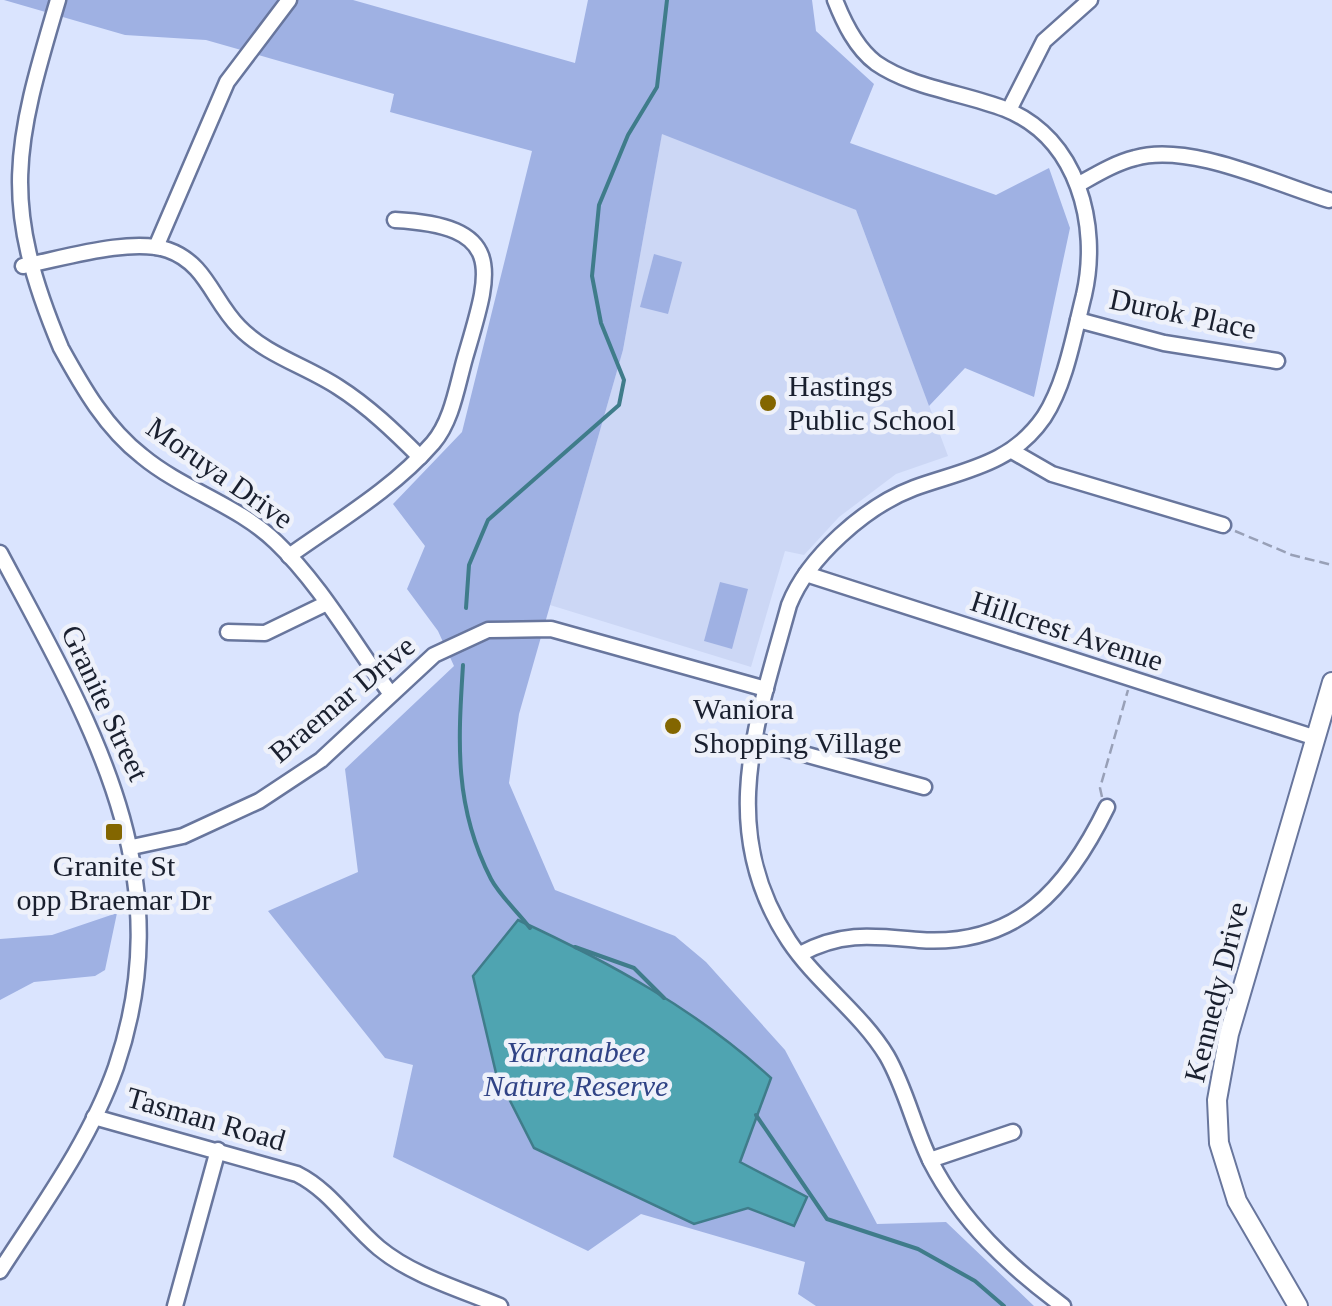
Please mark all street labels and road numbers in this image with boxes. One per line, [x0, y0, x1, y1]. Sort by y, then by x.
street label: Durok Place [1107, 282, 1259, 345]
street label: Moruya Drive [141, 410, 300, 535]
street label: Hillcrest Avenue [967, 584, 1167, 677]
street label: Granite Street [55, 620, 156, 786]
street label: Braemar Drive [262, 628, 421, 769]
street label: Kennedy Drive [1177, 899, 1254, 1085]
street label: Tasman Road [123, 1080, 289, 1157]

